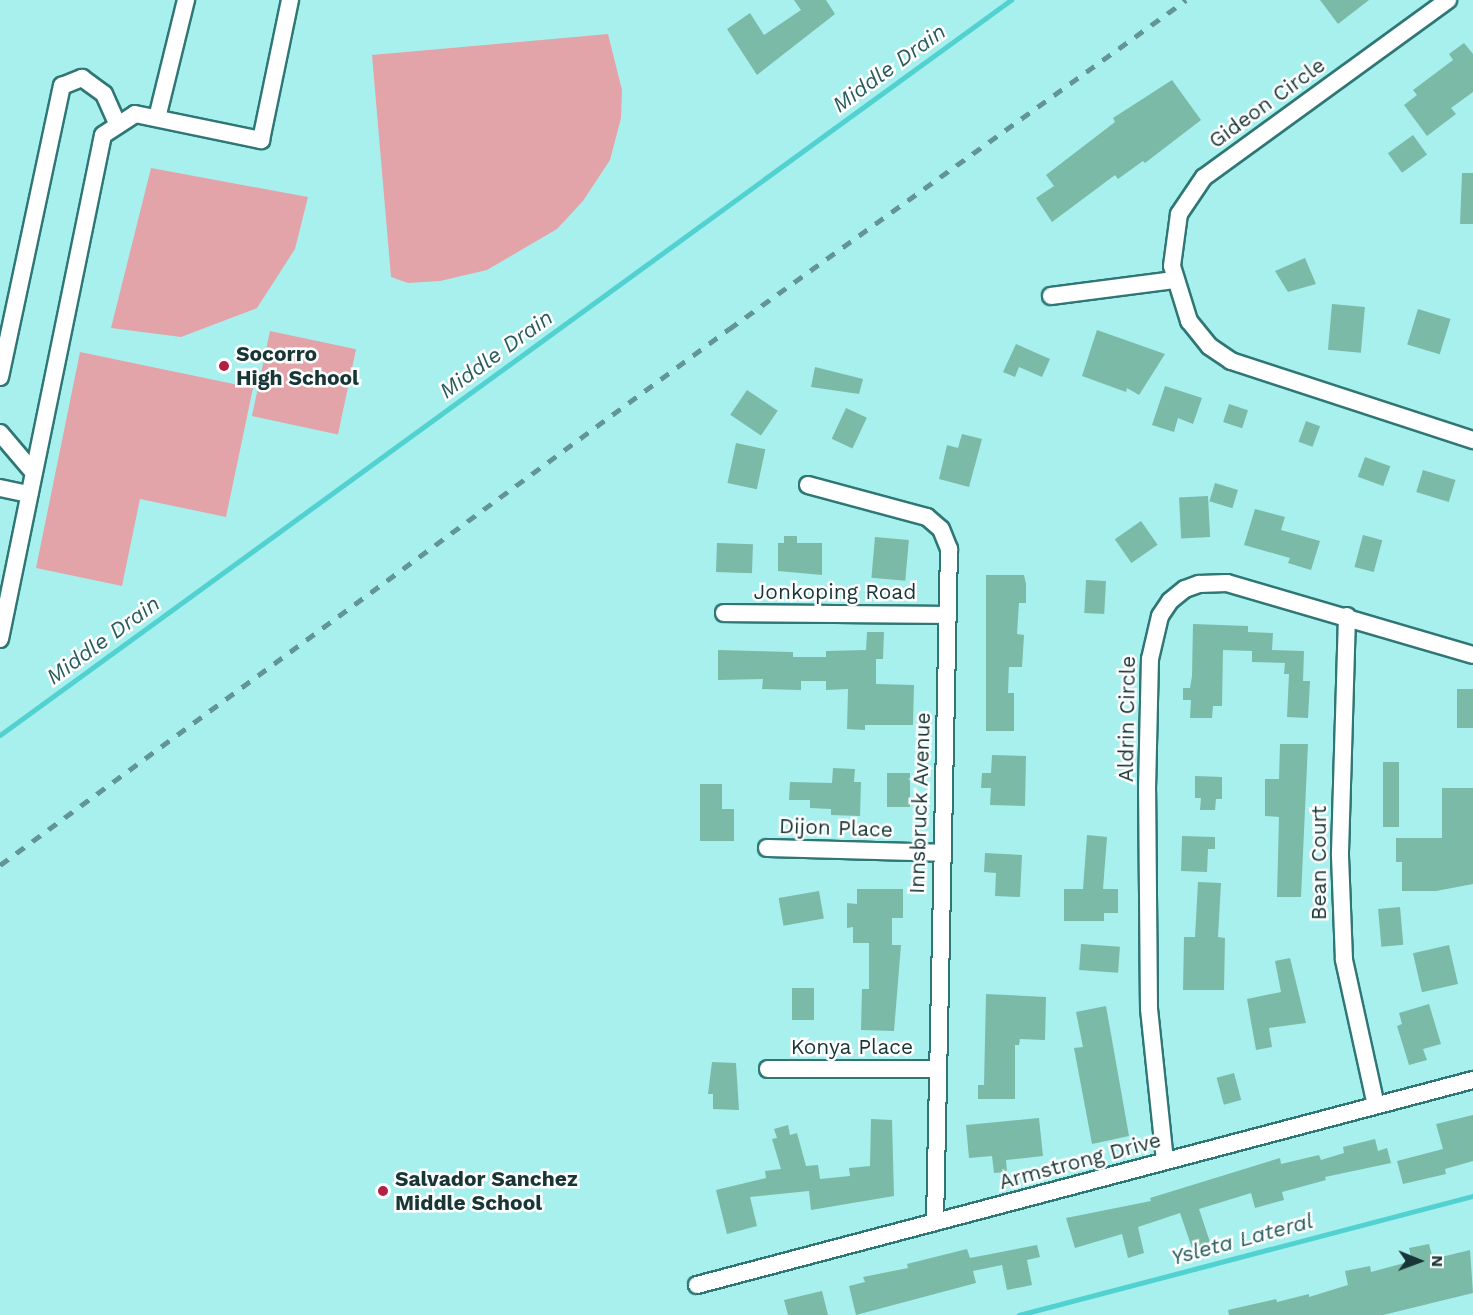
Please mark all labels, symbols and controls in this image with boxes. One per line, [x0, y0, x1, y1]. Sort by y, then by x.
water label: Middle Drain [827, 18, 951, 118]
street label: Gideon Circle [1204, 52, 1330, 154]
water label: Middle Drain [434, 304, 558, 404]
place label: Socorro High School [236, 341, 359, 391]
marker: Socorro High School [217, 359, 231, 373]
street label: Jonkoping Road [754, 579, 916, 605]
water label: Middle Drain [41, 590, 165, 690]
street label: Aldrin Circle [1113, 656, 1141, 782]
street label: Innsbruck Avenue [904, 711, 936, 895]
street label: Bean Court [1306, 806, 1332, 920]
street label: Dijon Place [779, 813, 893, 843]
street label: Konya Place [791, 1034, 913, 1060]
street label: Armstrong Drive [996, 1127, 1164, 1195]
place label: Salvador Sanchez Middle School [395, 1166, 578, 1216]
marker: Salvador Sanchez Middle School [376, 1184, 390, 1198]
water label: Ysleta Lateral [1168, 1207, 1316, 1271]
north arrow [1389, 1231, 1449, 1291]
text: N [1428, 1255, 1447, 1267]

